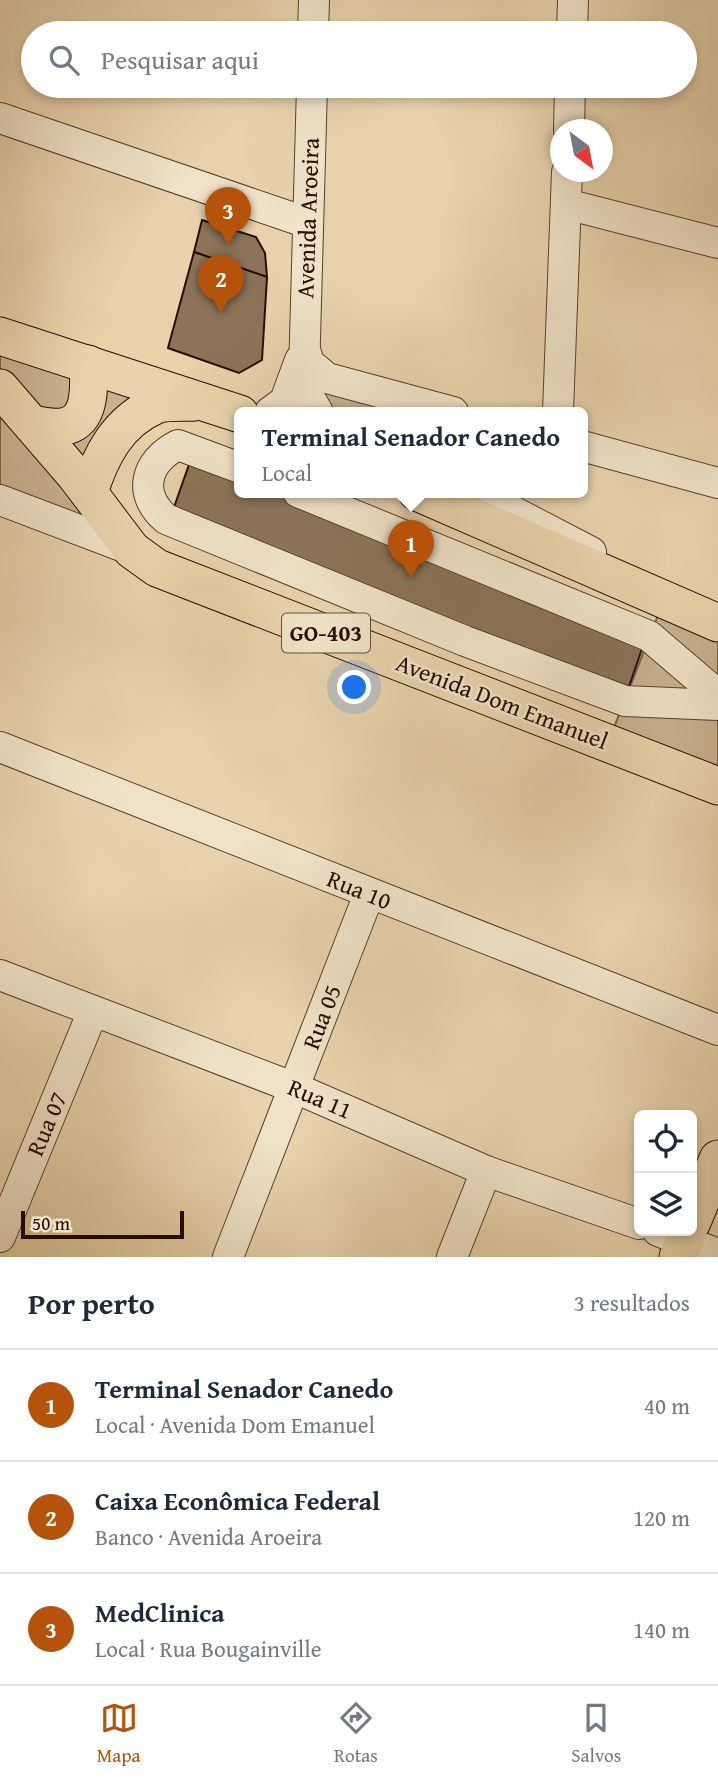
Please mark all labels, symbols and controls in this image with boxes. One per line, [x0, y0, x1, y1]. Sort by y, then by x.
search box [21, 21, 697, 98]
text: Pesquisar aqui [101, 40, 259, 79]
icon: search [45, 41, 83, 79]
north arrow [550, 119, 613, 182]
street label: Avenida Aroeira [287, 136, 328, 299]
pin: 3 [205, 187, 251, 245]
pin: 2 [198, 255, 244, 313]
popup [234, 407, 588, 498]
text: Terminal Senador Canedo [262, 417, 560, 456]
text: Local [262, 456, 312, 489]
pin: 1 [388, 520, 434, 578]
road number: GO-403 [282, 614, 370, 652]
street label: Avenida Dom Emanuel [391, 645, 614, 758]
your location [337, 670, 371, 704]
street label: Rua 10 [322, 861, 397, 918]
street label: Rua 05 [293, 979, 350, 1054]
street label: Rua 11 [283, 1069, 358, 1128]
street label: Rua 07 [17, 1086, 76, 1161]
map controls [634, 1110, 697, 1236]
button: locate [634, 1110, 697, 1173]
button: layers [634, 1173, 697, 1236]
scale bar [21, 1208, 184, 1240]
text: 50 m [32, 1209, 70, 1237]
text: Por perto [28, 1281, 155, 1325]
text: 3 resultados [574, 1286, 690, 1319]
text: Terminal Senador Canedo [95, 1369, 393, 1408]
text: 1 [45, 1389, 57, 1422]
text: 40 m [644, 1389, 690, 1422]
text: Local · Avenida Dom Emanuel [95, 1408, 375, 1441]
text: Caixa Econômica Federal [95, 1481, 380, 1520]
text: 2 [45, 1501, 57, 1534]
text: 120 m [633, 1501, 690, 1534]
text: Banco · Avenida Aroeira [95, 1520, 322, 1553]
text: MedClinica [95, 1593, 225, 1632]
text: 3 [45, 1613, 57, 1646]
text: 140 m [633, 1613, 690, 1646]
text: Local · Rua Bougainville [95, 1632, 322, 1665]
tab: Mapa [97, 1699, 141, 1769]
tab: Rotas [334, 1699, 378, 1769]
tab: Salvos [571, 1699, 621, 1769]

